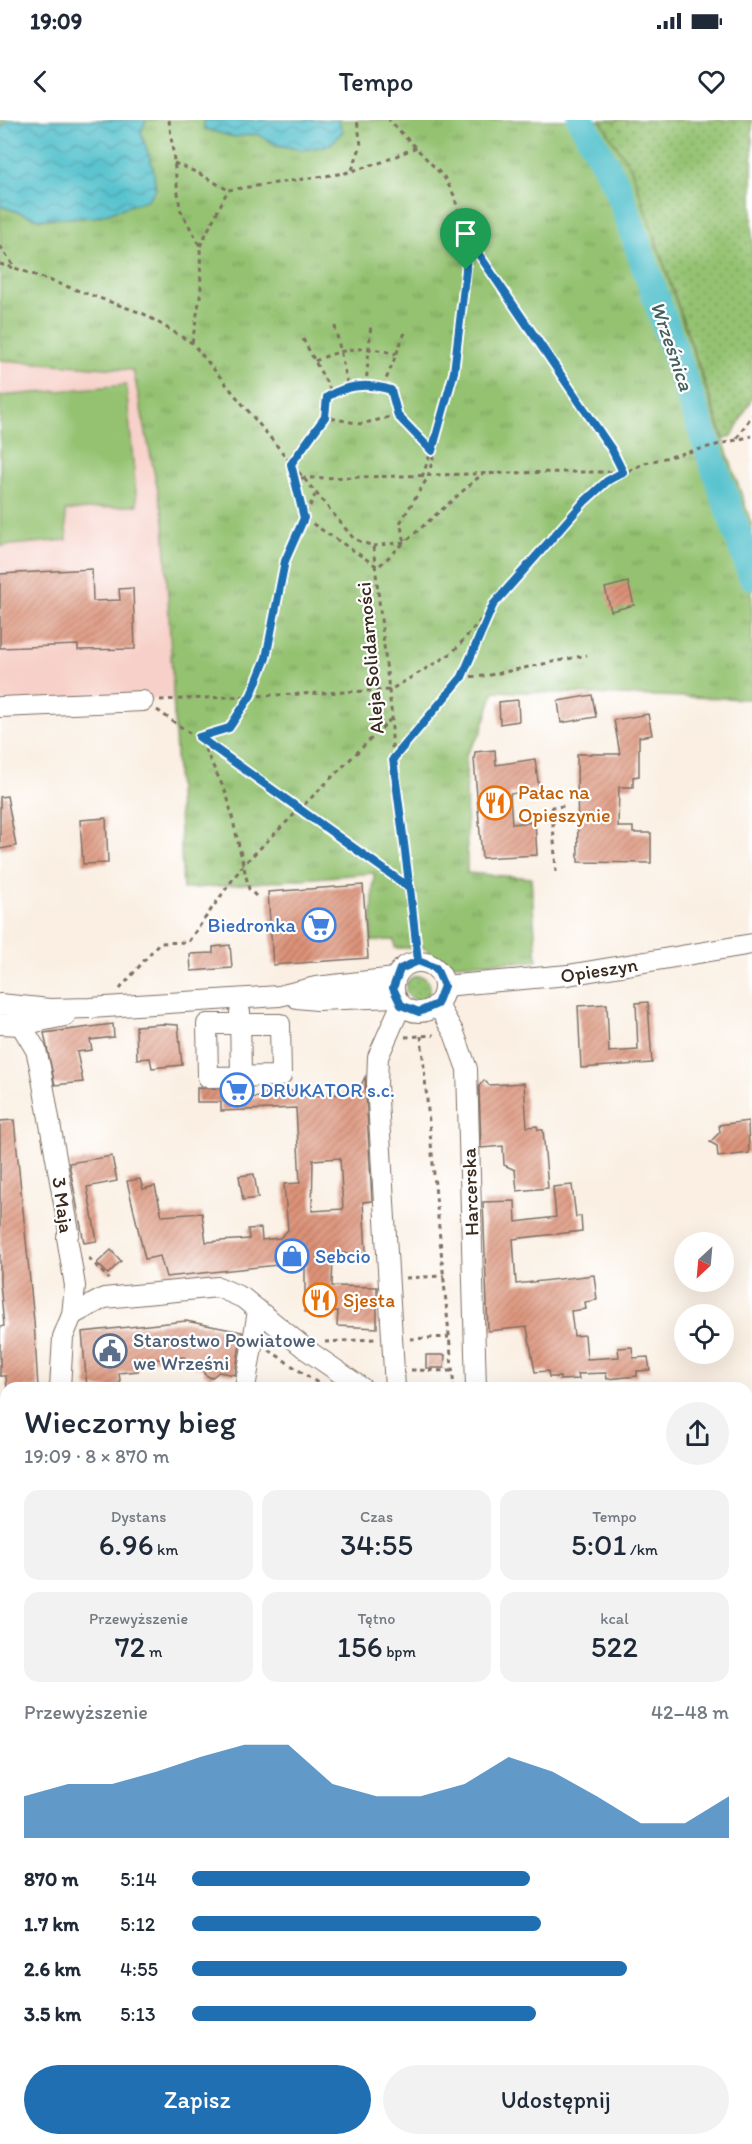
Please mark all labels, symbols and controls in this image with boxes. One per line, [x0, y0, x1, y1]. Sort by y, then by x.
text: 19:09 [30, 8, 82, 35]
icon: back [24, 65, 57, 98]
text: Tempo [338, 65, 414, 98]
icon: heart [695, 65, 728, 98]
pin [440, 208, 491, 270]
icon: arrive [449, 217, 482, 250]
water label: Wrześnica [645, 298, 700, 394]
street label: Aleja Solidarności [351, 581, 389, 735]
place label: Pałac na Opieszynie [518, 780, 611, 827]
restaurant icon: Pałac na Opieszynie [477, 785, 513, 821]
supermarket icon: Biedronka [301, 907, 337, 943]
place label: Biedronka [208, 913, 297, 937]
street label: Opieszyn [559, 952, 640, 988]
supermarket icon: DRUKATOR s.c. [219, 1072, 255, 1108]
place label: DRUKATOR s.c. [260, 1078, 395, 1102]
street label: Harcerska [456, 1147, 484, 1237]
street label: 3 Maja [47, 1175, 79, 1235]
north arrow [674, 1232, 734, 1292]
map controls [674, 1232, 734, 1364]
shop icon: Sebcio [274, 1238, 310, 1274]
place label: Sebcio [315, 1244, 371, 1268]
restaurant icon: Sjesta [302, 1282, 338, 1318]
place label: Sjesta [343, 1288, 395, 1312]
button: locate [674, 1304, 734, 1364]
place label: Starostwo Powiatowe we Wrześni [133, 1328, 316, 1375]
public building icon: Starostwo Powiatowe we Wrześni [92, 1333, 128, 1369]
text: Wieczorny bieg [24, 1402, 237, 1441]
button: share [666, 1402, 729, 1465]
text: 19:09 · 8 × 870 m [24, 1444, 169, 1468]
text: Dystans [111, 1507, 166, 1526]
text: Czas [360, 1507, 393, 1526]
text: Tempo [592, 1507, 637, 1526]
text: 6.96 [99, 1526, 154, 1563]
text: 34:55 [340, 1526, 413, 1563]
text: 5:01 [571, 1526, 627, 1563]
text: km [154, 1540, 178, 1559]
text: /km [627, 1540, 658, 1559]
text: Przewyższenie [89, 1609, 188, 1628]
text: Tętno [358, 1609, 395, 1628]
text: kcal [600, 1609, 629, 1628]
text: 72 [115, 1628, 145, 1665]
text: 156 [337, 1628, 383, 1665]
text: 522 [591, 1628, 638, 1665]
text: m [145, 1642, 162, 1661]
text: bpm [383, 1642, 416, 1661]
text: Przewyższenie [24, 1700, 148, 1724]
text: 42–48 m [651, 1700, 729, 1724]
text: 870 m [24, 1867, 79, 1891]
text: 5:14 [120, 1867, 157, 1891]
text: 1.7 km [24, 1912, 79, 1936]
text: 5:12 [120, 1912, 155, 1936]
text: 2.6 km [24, 1957, 81, 1981]
text: 4:55 [120, 1957, 158, 1981]
text: 3.5 km [24, 2002, 81, 2026]
text: 5:13 [120, 2002, 156, 2026]
button: Zapisz [24, 2065, 371, 2134]
button: Udostępnij [383, 2065, 729, 2134]

